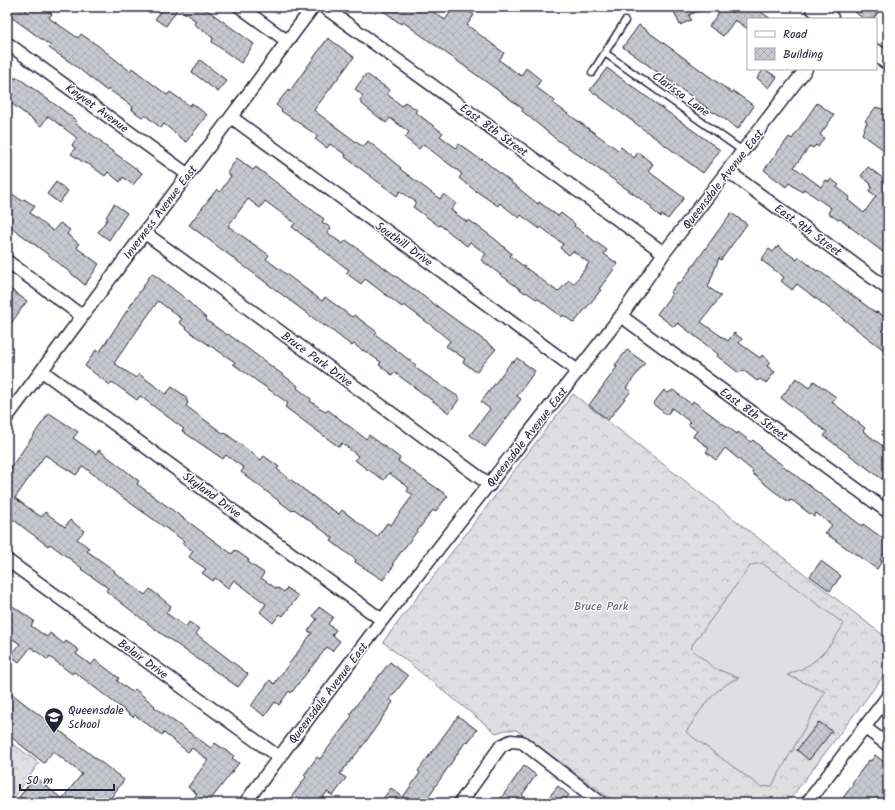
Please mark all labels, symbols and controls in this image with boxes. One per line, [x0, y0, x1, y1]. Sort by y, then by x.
legend [747, 18, 877, 70]
text: Road [783, 25, 808, 44]
text: Building [783, 45, 823, 64]
street label: Clarissa Lane [648, 67, 714, 122]
street label: Knyvet Avenue [61, 79, 133, 138]
street label: East 8th Street [455, 99, 532, 162]
street label: Queensdale Avenue East [678, 125, 769, 234]
street label: Inverness Avenue East [119, 161, 202, 264]
street label: East 9th Street [770, 199, 846, 262]
street label: Southill Drive [371, 217, 437, 272]
street label: Bruce Park Drive [277, 327, 357, 392]
street label: Queensdale Avenue East [482, 383, 573, 492]
street label: East 8th Street [715, 383, 792, 446]
street label: Skyland Drive [178, 468, 245, 524]
park label: Bruce Park [574, 597, 629, 616]
street label: Belair Drive [114, 635, 172, 685]
street label: Queensdale Avenue East [284, 638, 373, 748]
place label: Queensdale School [68, 701, 124, 734]
school or university icon: Queensdale School [43, 706, 65, 734]
scale bar [20, 766, 114, 792]
text: 50 m [26, 771, 53, 790]

